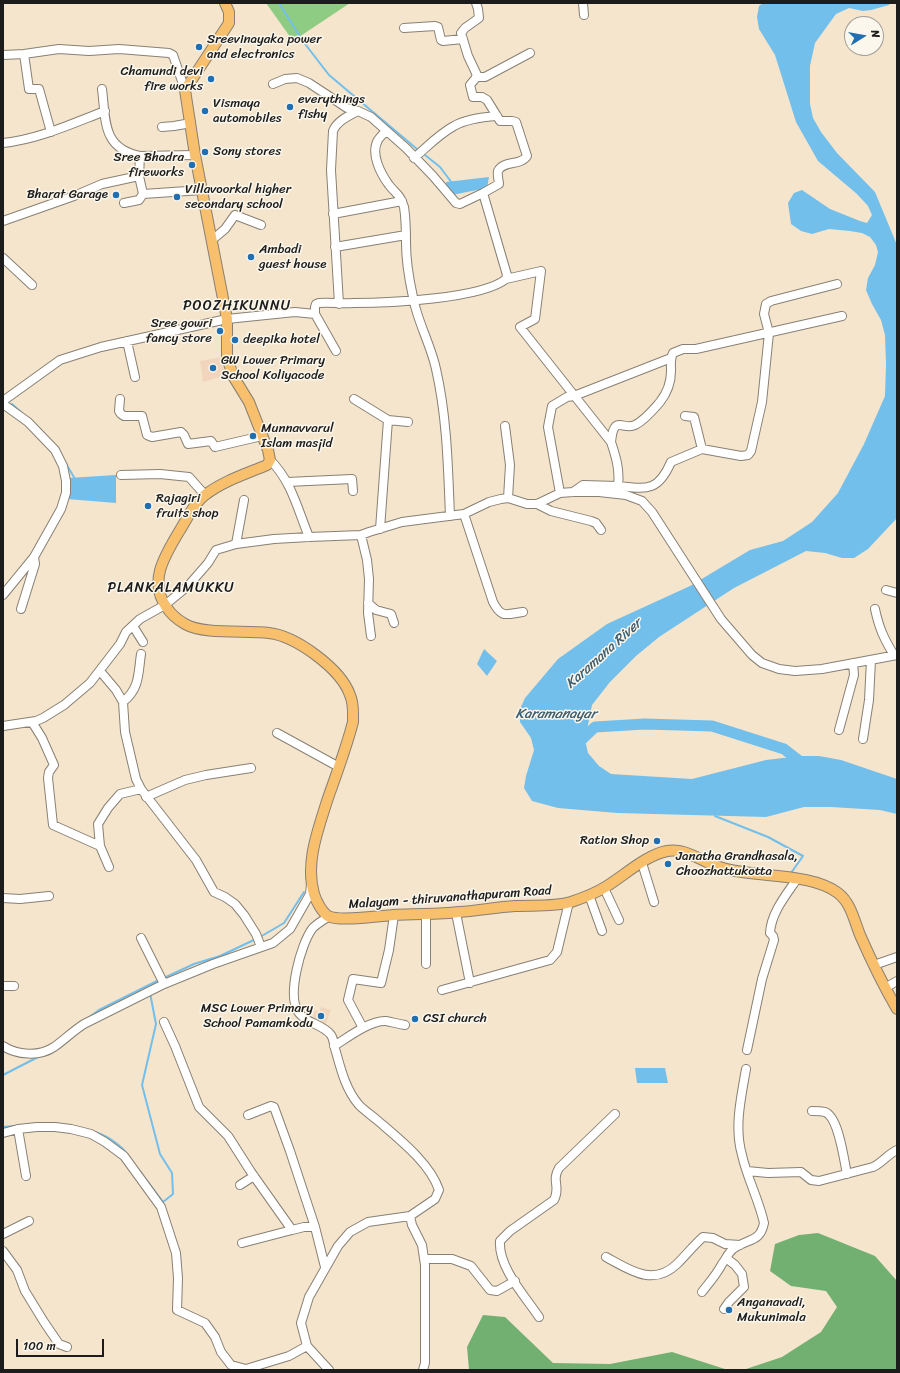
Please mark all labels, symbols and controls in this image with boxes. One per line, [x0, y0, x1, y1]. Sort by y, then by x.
north arrow [844, 16, 884, 56]
text: N [865, 28, 885, 39]
place label: Sreevinayaka power and electronics [207, 32, 322, 63]
marker: Sreevinayaka power and electronics [194, 42, 204, 52]
place label: Chamundi devi fire works [121, 64, 203, 95]
marker: Chamundi devi fire works [206, 74, 216, 84]
place label: everythings fishy [298, 92, 365, 123]
place label: Vismaya automobiles [213, 96, 282, 127]
marker: everythings fishy [285, 102, 295, 112]
marker: Vismaya automobiles [200, 106, 210, 116]
place label: Sony stores [213, 144, 281, 160]
marker: Sony stores [200, 147, 210, 157]
place label: Sree Bhadra fireworks [114, 150, 184, 181]
marker: Sree Bhadra fireworks [187, 160, 197, 170]
place label: Villavoorkal higher secondary school [185, 182, 291, 213]
place label: Bharat Garage [27, 187, 108, 203]
marker: Bharat Garage [111, 190, 121, 200]
marker: Villavoorkal higher secondary school [172, 192, 182, 202]
place label: Ambadi guest house [259, 242, 326, 273]
marker: Ambadi guest house [246, 252, 256, 262]
district label: POOZHIKUNNU [184, 298, 290, 314]
place label: Sree gowri fancy store [146, 316, 212, 347]
marker: Sree gowri fancy store [215, 326, 225, 336]
place label: deepika hotel [243, 332, 320, 348]
marker: deepika hotel [230, 335, 240, 345]
place label: GW Lower Primary School Koliyacode [221, 353, 325, 384]
marker: GW Lower Primary School Koliyacode [208, 363, 218, 373]
place label: Munnavvarul Islam masjid [261, 421, 334, 452]
marker: Munnavvarul Islam masjid [248, 431, 258, 441]
place label: Rajagiri fruits shop [156, 491, 219, 522]
marker: Rajagiri fruits shop [143, 501, 153, 511]
district label: PLANKALAMUKKU [108, 580, 234, 596]
water label: Karamana River [563, 616, 645, 692]
water label: Karamanayar [516, 706, 596, 722]
place label: Ration Shop [580, 833, 649, 849]
marker: Ration Shop [652, 836, 662, 846]
place label: Janatha Grandhasala, Choozhattukotta [676, 849, 798, 880]
marker: Janatha Grandhasala, Choozhattukotta [663, 859, 673, 869]
street label: Malayam - thiruvanathapuram Road [348, 883, 552, 913]
place label: MSC Lower Primary School Pamamkodu [201, 1001, 313, 1032]
marker: MSC Lower Primary School Pamamkodu [316, 1011, 326, 1021]
place label: CSI church [423, 1011, 487, 1027]
marker: CSI church [410, 1014, 420, 1024]
place label: Anganavadi, Mukunimala [737, 1295, 806, 1326]
marker: Anganavadi, Mukunimala [724, 1305, 734, 1315]
scale bar [18, 1331, 106, 1357]
text: 100 m [23, 1335, 56, 1357]

